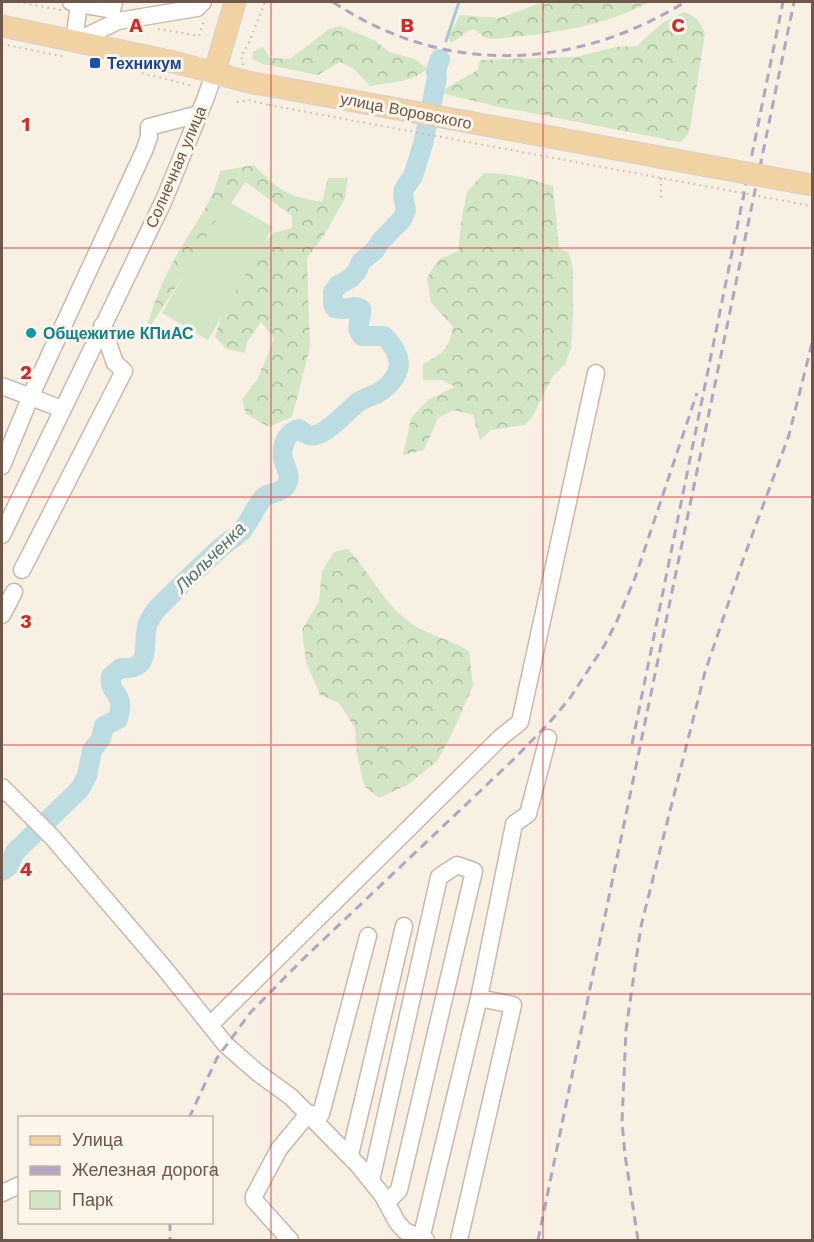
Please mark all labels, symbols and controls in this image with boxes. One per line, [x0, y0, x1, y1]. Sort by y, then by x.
text: A [129, 13, 143, 37]
text: B [400, 13, 414, 37]
text: C [671, 13, 685, 37]
place label: Техникум [107, 54, 182, 73]
marker: Техникум [88, 56, 102, 70]
street label: улица Воровского [339, 89, 473, 133]
street label: Солнечная улица [142, 103, 210, 231]
text: 1 [22, 112, 30, 136]
place label: Общежитие КПиАС [43, 324, 194, 343]
marker: Общежитие КПиАС [24, 326, 38, 340]
text: 2 [20, 360, 32, 384]
water label: Люльченка [170, 517, 250, 597]
text: 3 [20, 609, 32, 633]
text: 4 [20, 857, 33, 881]
legend [18, 1116, 213, 1224]
text: Улица [72, 1129, 124, 1150]
text: Железная дорога [72, 1159, 220, 1180]
text: Парк [72, 1189, 113, 1210]

